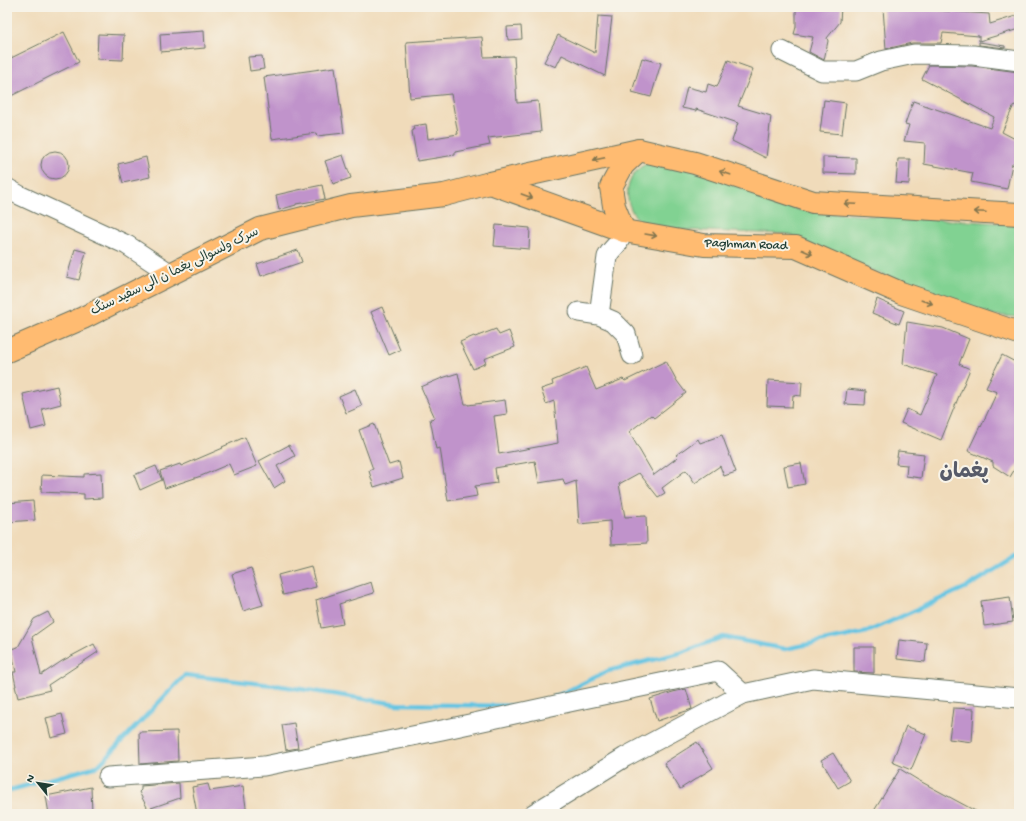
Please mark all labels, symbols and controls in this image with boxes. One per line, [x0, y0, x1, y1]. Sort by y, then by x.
one-way arrow [593, 155, 606, 163]
one-way arrow [719, 169, 732, 176]
one-way arrow [521, 192, 533, 200]
one-way arrow [844, 201, 857, 208]
one-way arrow [974, 208, 987, 215]
street label: سرک ولسوالی پغما ن الی سفید سنگ [88, 223, 262, 319]
one-way arrow [644, 232, 657, 240]
street label: Paghman Road [703, 236, 789, 254]
one-way arrow [800, 249, 812, 256]
one-way arrow [920, 299, 933, 306]
district label: پغمان [939, 461, 989, 486]
north arrow [18, 763, 58, 803]
text: N [24, 773, 38, 785]

